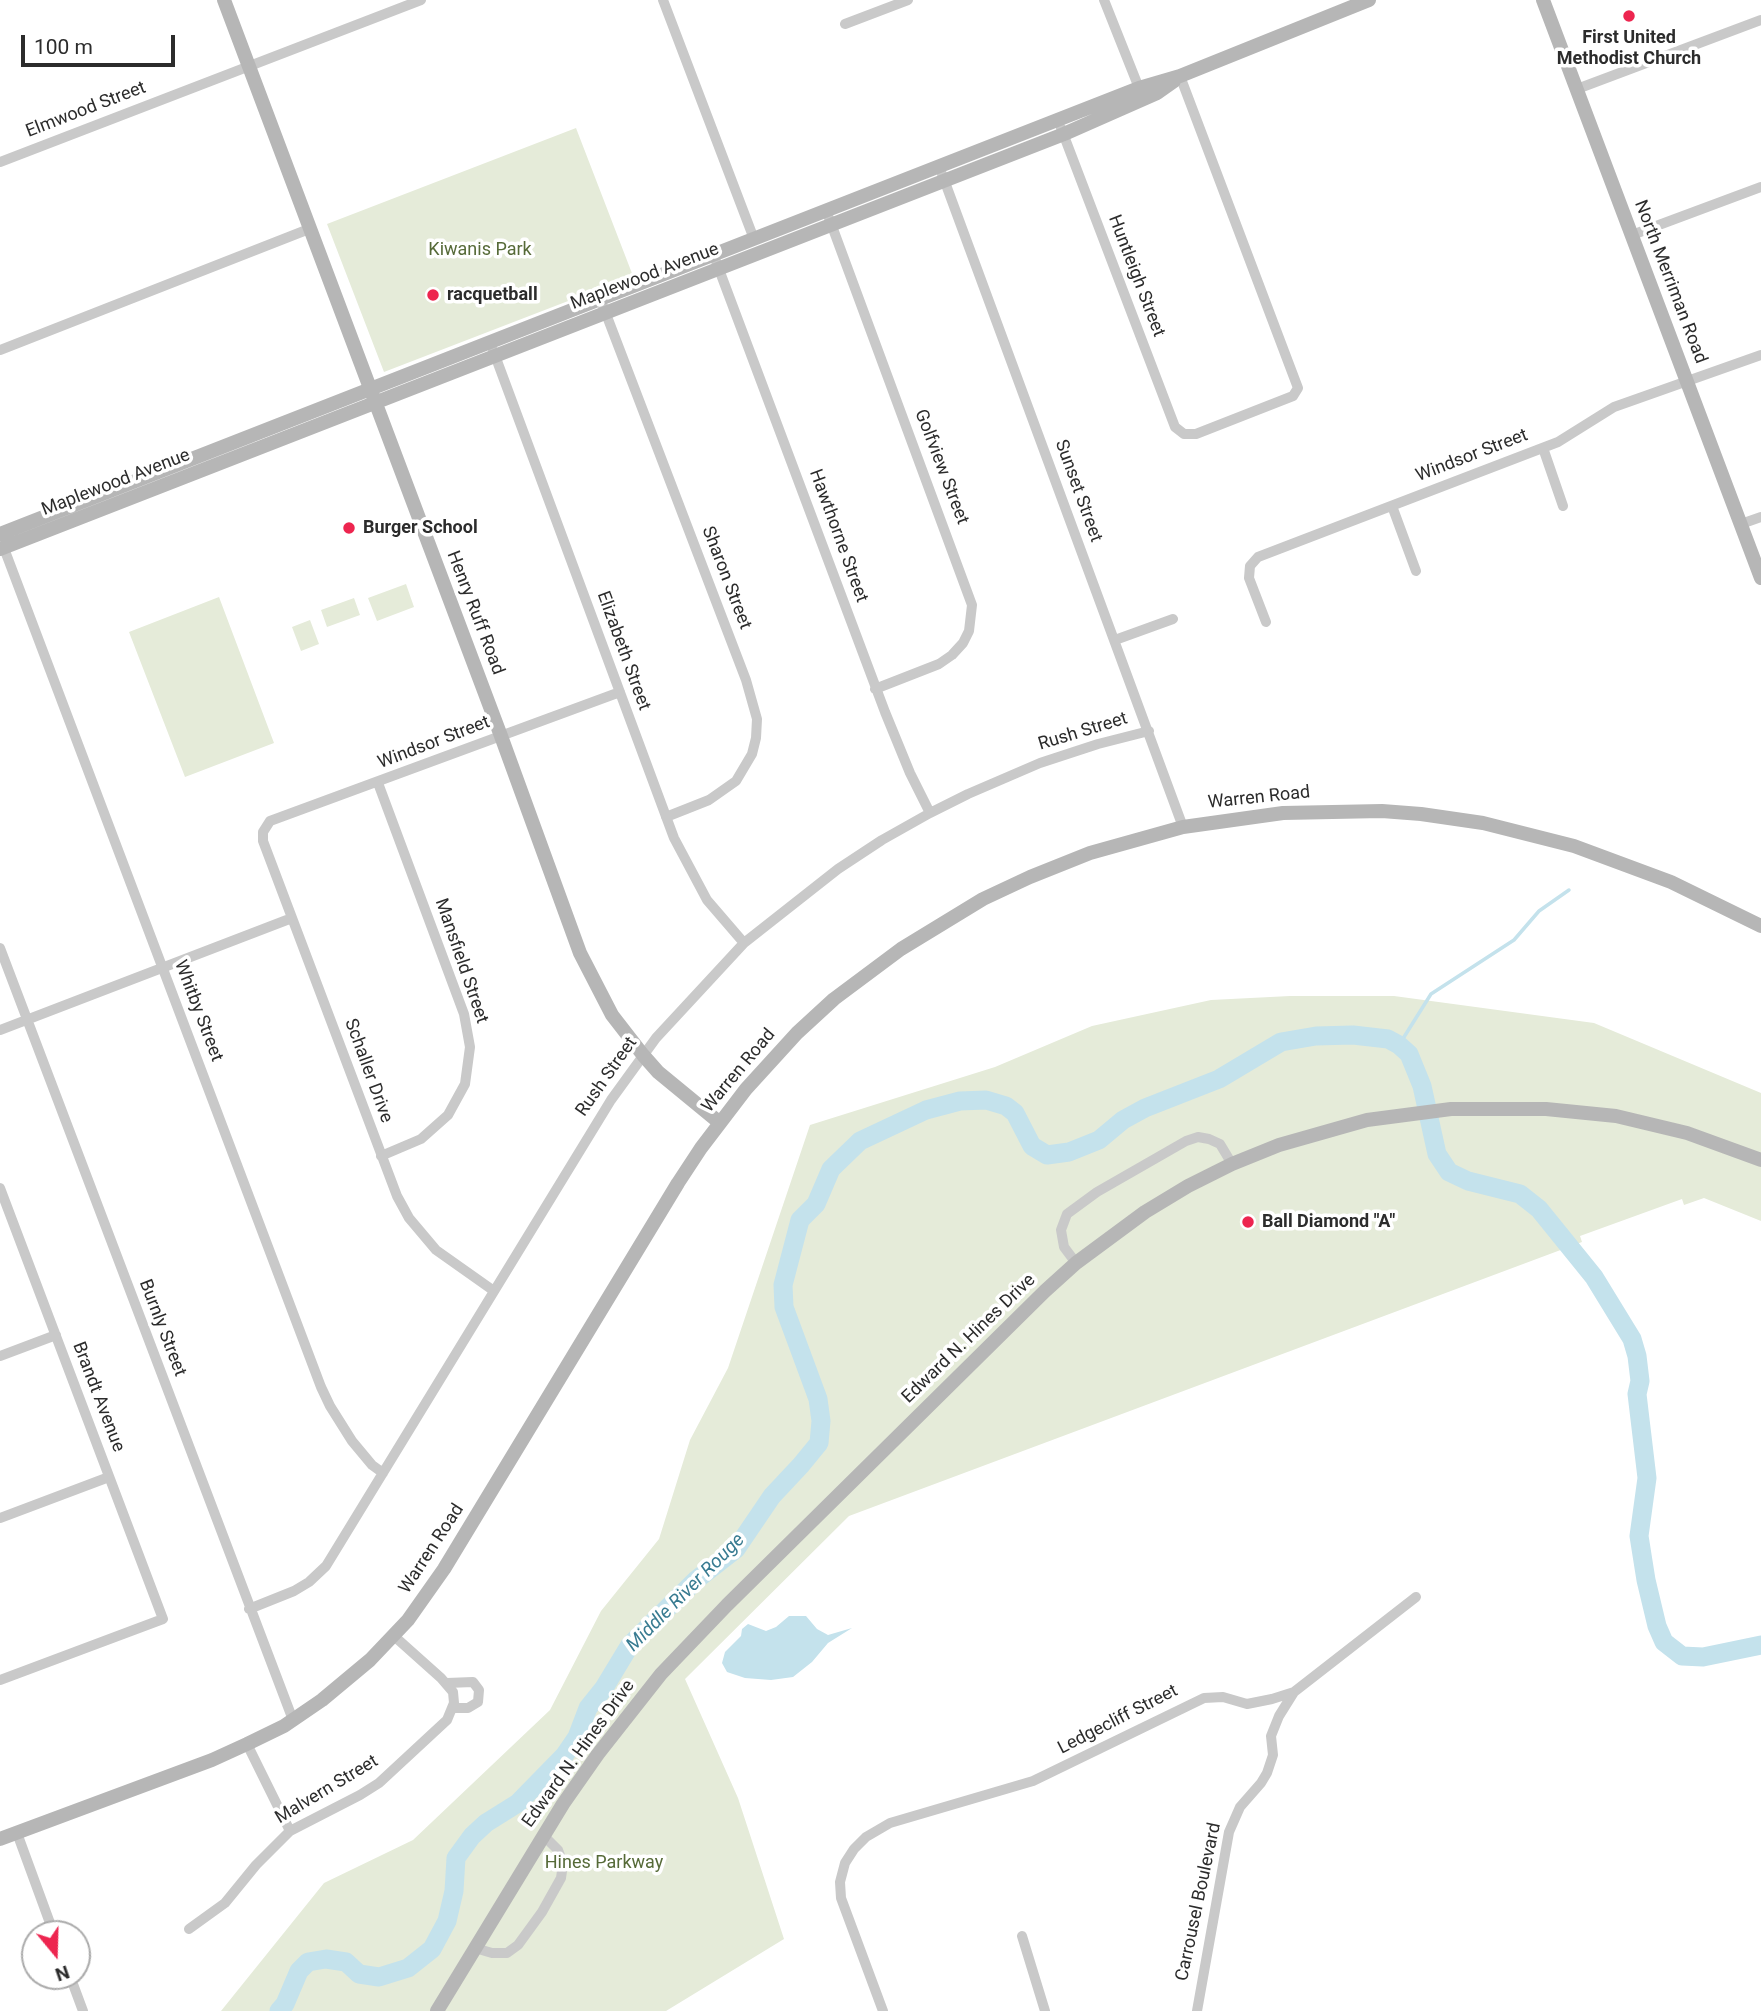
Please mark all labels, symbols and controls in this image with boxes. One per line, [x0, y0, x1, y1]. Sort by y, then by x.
marker: First United Methodist Church [1621, 8, 1637, 24]
scale bar [24, 21, 178, 65]
place label: First United Methodist Church [1557, 27, 1701, 70]
text: 100 m [34, 35, 93, 59]
street label: Elmwood Street [23, 77, 149, 143]
street label: North Merriman Road [1629, 197, 1711, 367]
street label: Huntleigh Street [1103, 212, 1169, 340]
park label: Kiwanis Park [428, 239, 532, 261]
street label: Maplewood Avenue [568, 239, 722, 315]
place label: racquetball [447, 284, 538, 306]
marker: racquetball [425, 287, 441, 303]
street label: Golfview Street [909, 407, 973, 527]
street label: Windsor Street [1413, 425, 1531, 487]
street label: Sunset Street [1050, 437, 1106, 545]
street label: Maplewood Avenue [39, 445, 193, 521]
street label: Hawthorne Street [804, 467, 872, 605]
place label: Burger School [363, 517, 478, 539]
marker: Burger School [341, 520, 357, 536]
street label: Sharon Street [696, 523, 756, 633]
street label: Henry Ruff Road [441, 548, 509, 678]
street label: Elizabeth Street [591, 589, 655, 713]
street label: Rush Street [1036, 708, 1130, 756]
street label: Windsor Street [375, 712, 493, 774]
street label: Warren Road [1207, 782, 1311, 814]
street label: Mansfield Street [430, 896, 492, 1026]
street label: Whitby Street [169, 957, 227, 1065]
street label: Schaller Drive [339, 1016, 397, 1126]
street label: Warren Road [698, 1025, 780, 1117]
street label: Rush Street [572, 1033, 642, 1121]
place label: Ball Diamond "A" [1262, 1211, 1395, 1233]
marker: Ball Diamond "A" [1240, 1214, 1256, 1230]
street label: Edward N. Hines Drive [898, 1270, 1040, 1408]
street label: Burnly Street [134, 1277, 190, 1379]
street label: Brandt Avenue [67, 1339, 129, 1455]
street label: Warren Road [395, 1500, 469, 1598]
water label: Middle River Rouge [622, 1529, 750, 1657]
street label: Edward N. Hines Drive [518, 1676, 640, 1832]
street label: Ledgecliff Street [1054, 1680, 1182, 1760]
street label: Malvern Street [272, 1751, 382, 1829]
street label: Carrousel Boulevard [1172, 1821, 1226, 1983]
park label: Hines Parkway [545, 1852, 663, 1874]
north arrow [21, 1920, 91, 1990]
text: N [52, 1960, 72, 1986]

